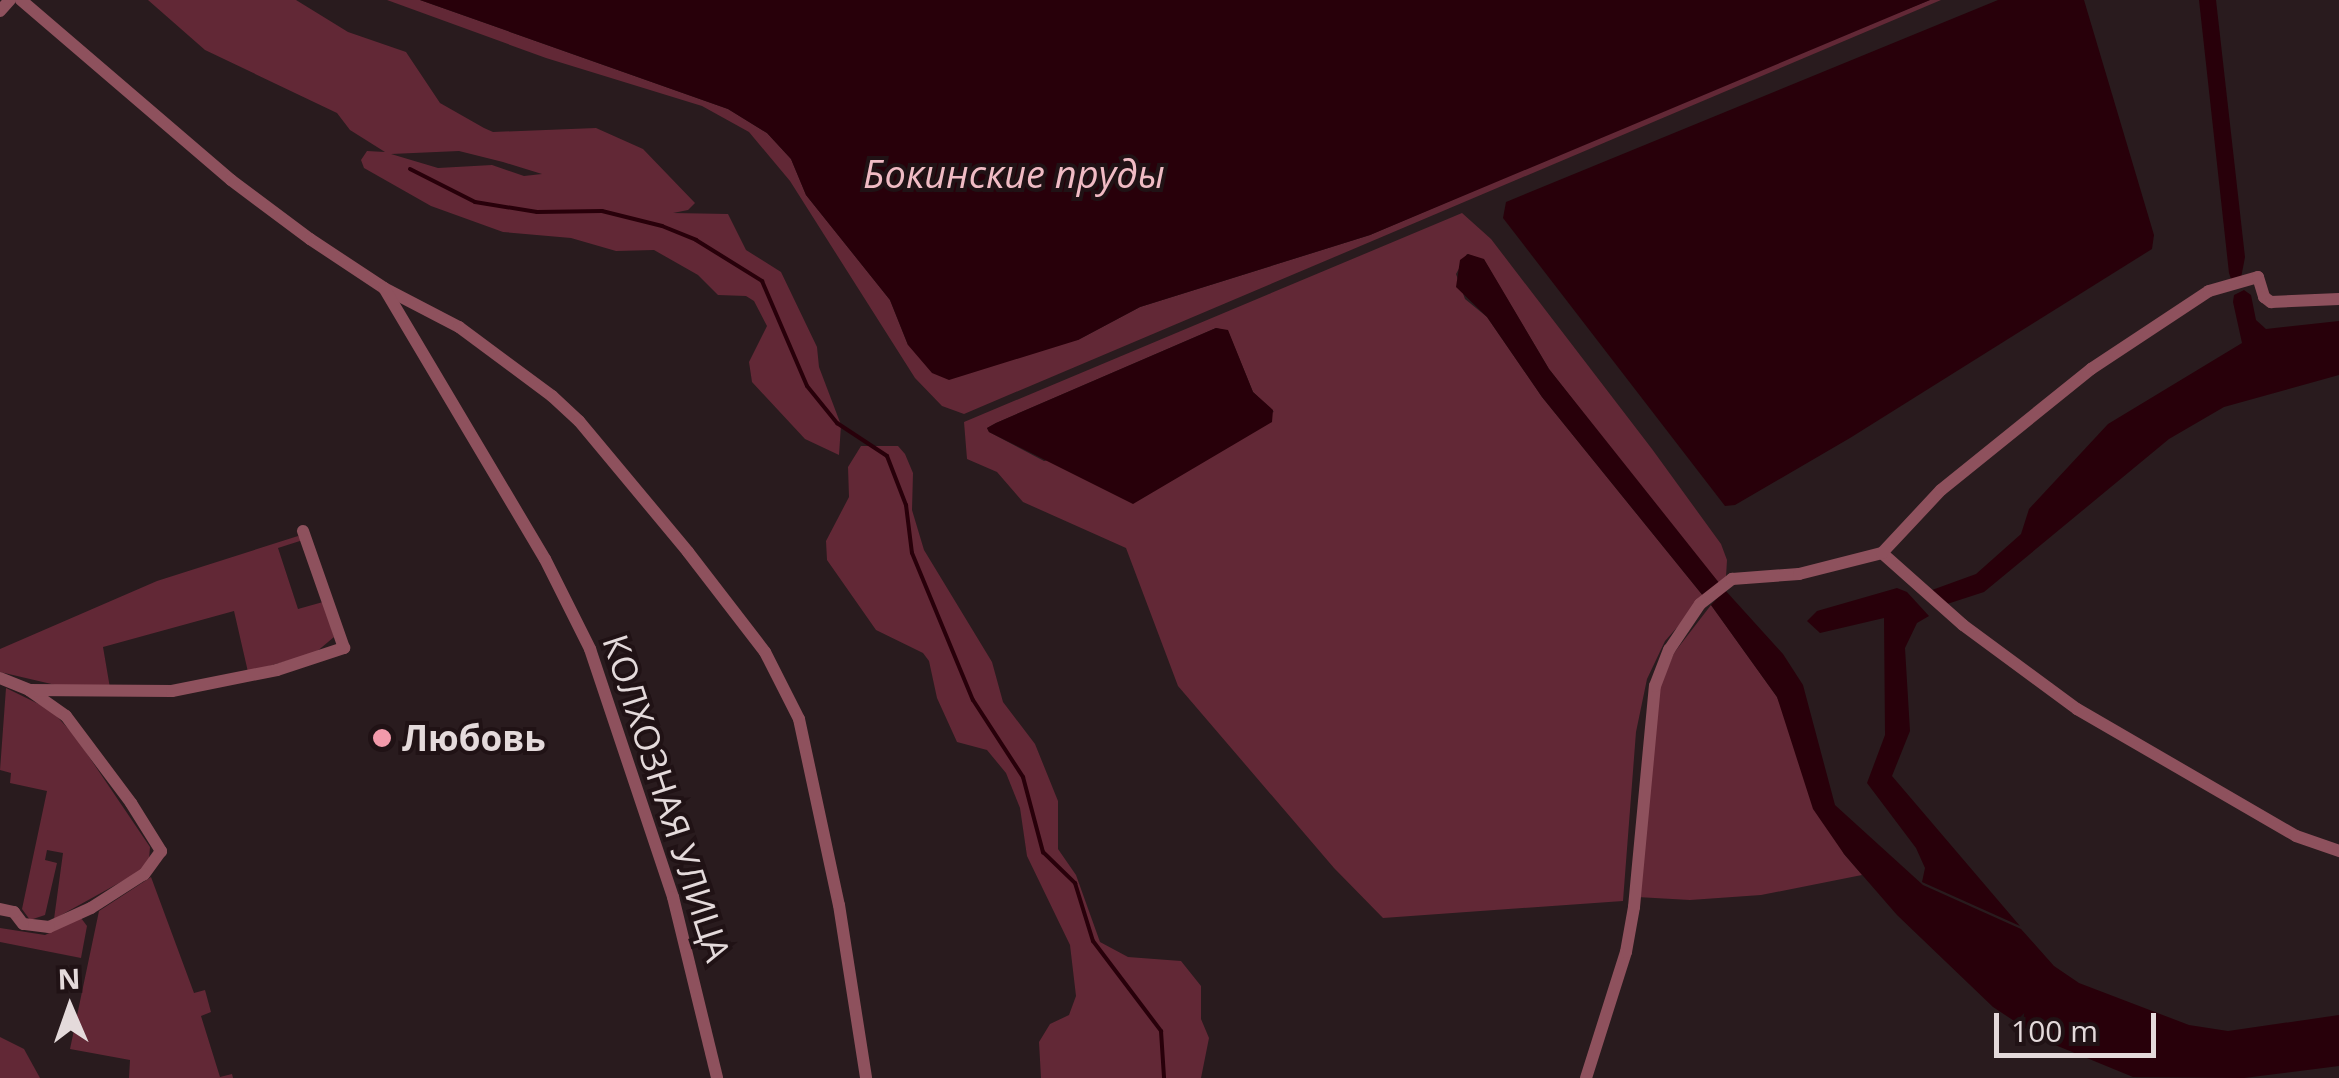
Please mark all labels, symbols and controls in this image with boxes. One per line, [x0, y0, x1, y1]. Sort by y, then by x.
water label: Бокинские пруды [863, 151, 1165, 197]
street label: КОЛХОЗНАЯ УЛИЦА [594, 629, 740, 967]
place label: Любовь [402, 717, 546, 759]
marker: Любовь [371, 727, 393, 749]
north arrow [20, 958, 120, 1058]
text: N [57, 959, 81, 997]
scale bar [1999, 993, 2162, 1055]
text: 100 m [2011, 1010, 2098, 1051]

